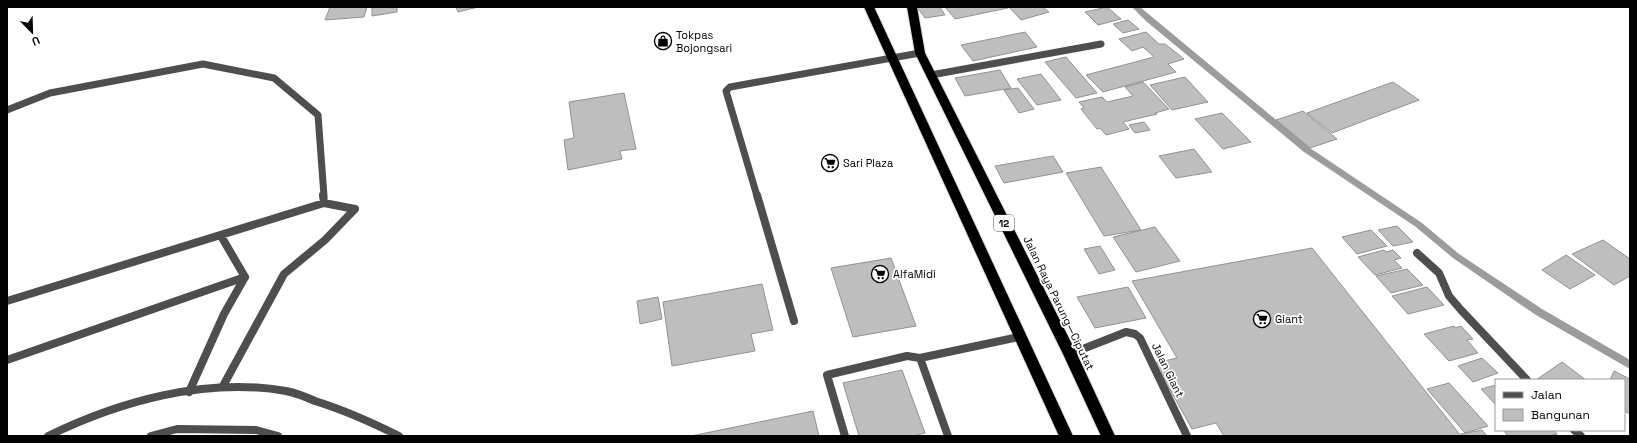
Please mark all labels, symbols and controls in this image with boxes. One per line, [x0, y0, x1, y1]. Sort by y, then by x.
north arrow [12, 12, 52, 52]
place label: Tokpas Bojongsari [676, 28, 733, 55]
shop icon: Tokpas Bojongsari [653, 31, 673, 51]
text: U [30, 33, 42, 49]
supermarket icon: Sari Plaza [820, 153, 840, 173]
place label: Sari Plaza [843, 156, 894, 170]
road number: 12 [994, 215, 1014, 231]
street label: Jalan Raya Parung—Ciputat [1020, 234, 1098, 372]
supermarket icon: AlfaMidi [870, 264, 890, 284]
place label: AlfaMidi [893, 267, 936, 281]
supermarket icon: Giant [1252, 309, 1272, 329]
place label: Giant [1275, 312, 1303, 326]
street label: Jalan Giant [1149, 340, 1187, 400]
legend [1495, 379, 1625, 431]
text: Jalan [1531, 387, 1562, 403]
text: Bangunan [1531, 407, 1590, 423]

